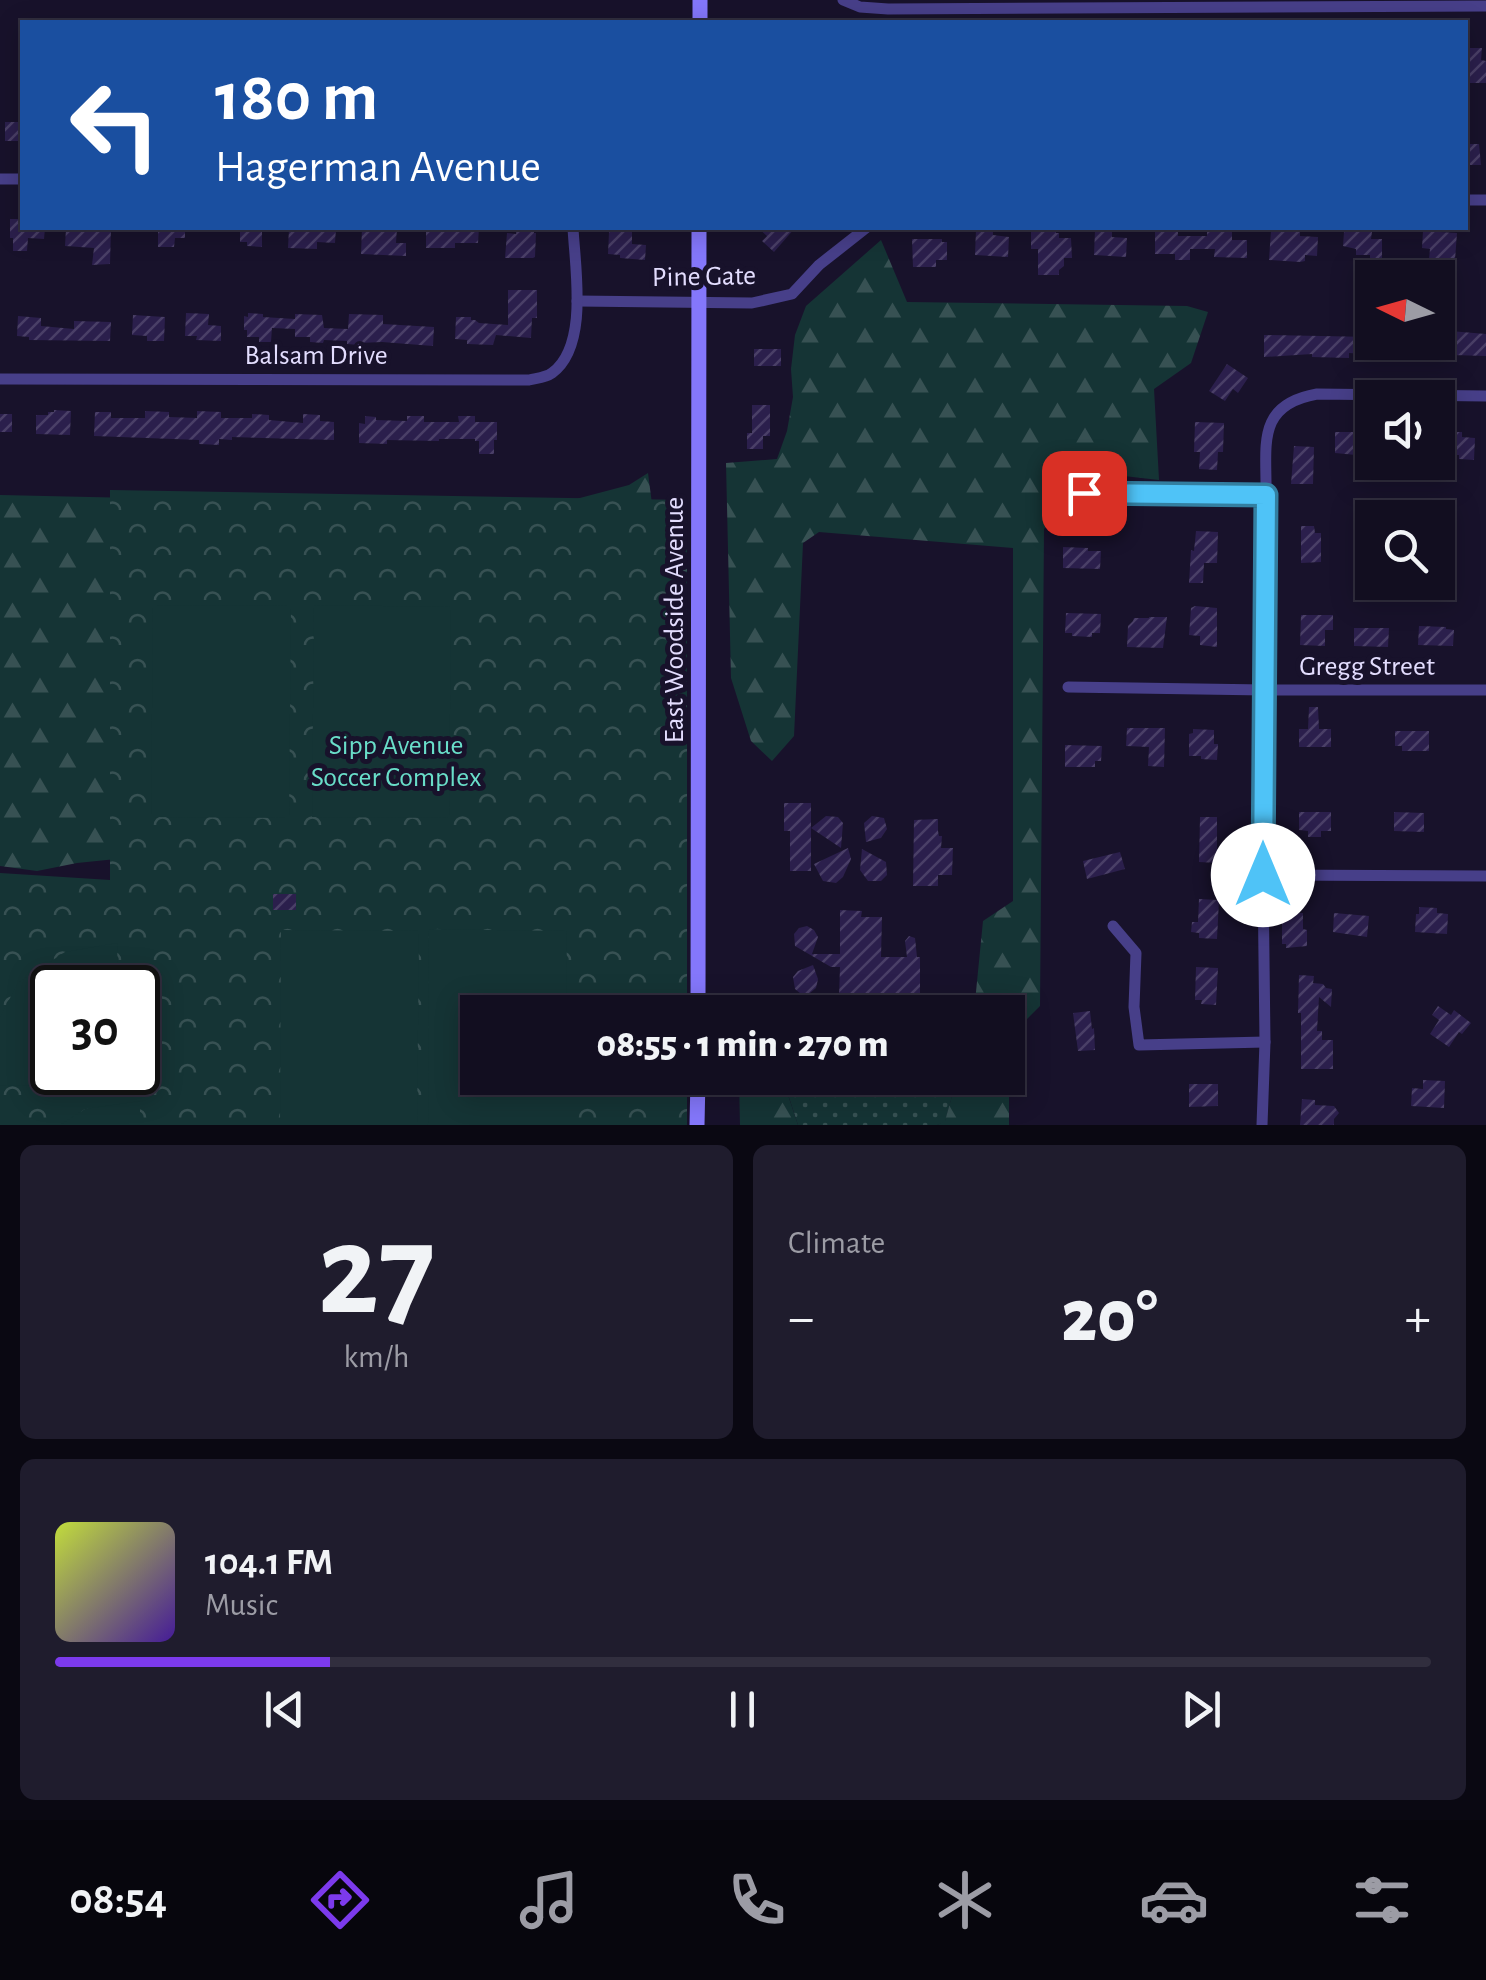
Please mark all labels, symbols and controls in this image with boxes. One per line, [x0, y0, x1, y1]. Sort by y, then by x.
icon: left [50, 60, 180, 190]
text: 180 m [215, 63, 378, 133]
text: Hagerman Avenue [215, 145, 541, 190]
north arrow [1355, 260, 1455, 360]
map controls [1355, 260, 1455, 600]
street label: Pine Gate [652, 262, 756, 292]
street label: Balsam Drive [244, 342, 388, 370]
button: sound [1355, 380, 1455, 480]
pin [1042, 451, 1127, 536]
icon: arrive [1057, 466, 1112, 521]
street label: East Woodside Avenue [661, 497, 689, 743]
button: search [1355, 500, 1455, 600]
street label: Gregg Street [1299, 653, 1435, 681]
park label: Sipp Avenue Soccer Complex [311, 732, 481, 792]
position arrow [1211, 823, 1315, 927]
speed limit sign: 30 [30, 965, 160, 1095]
text: 08:55 · 1 min · 270 m [597, 1026, 888, 1064]
text: 27 [318, 1208, 435, 1338]
text: Climate [788, 1227, 885, 1259]
text: 20° [1061, 1280, 1158, 1355]
text: − [788, 1291, 814, 1346]
text: + [1405, 1291, 1431, 1346]
text: km/h [343, 1341, 410, 1373]
text: 104.1 FM [205, 1544, 333, 1582]
text: Music [205, 1589, 278, 1621]
icon: previous [257, 1682, 312, 1737]
icon: pause [715, 1682, 770, 1737]
icon: next [1174, 1682, 1229, 1737]
icon: directions [305, 1865, 375, 1935]
icon: music [514, 1865, 584, 1935]
icon: phone [722, 1865, 792, 1935]
icon: climate [930, 1865, 1000, 1935]
icon: car [1139, 1865, 1209, 1935]
icon: filters [1347, 1865, 1417, 1935]
text: 08:54 [69, 1877, 167, 1922]

